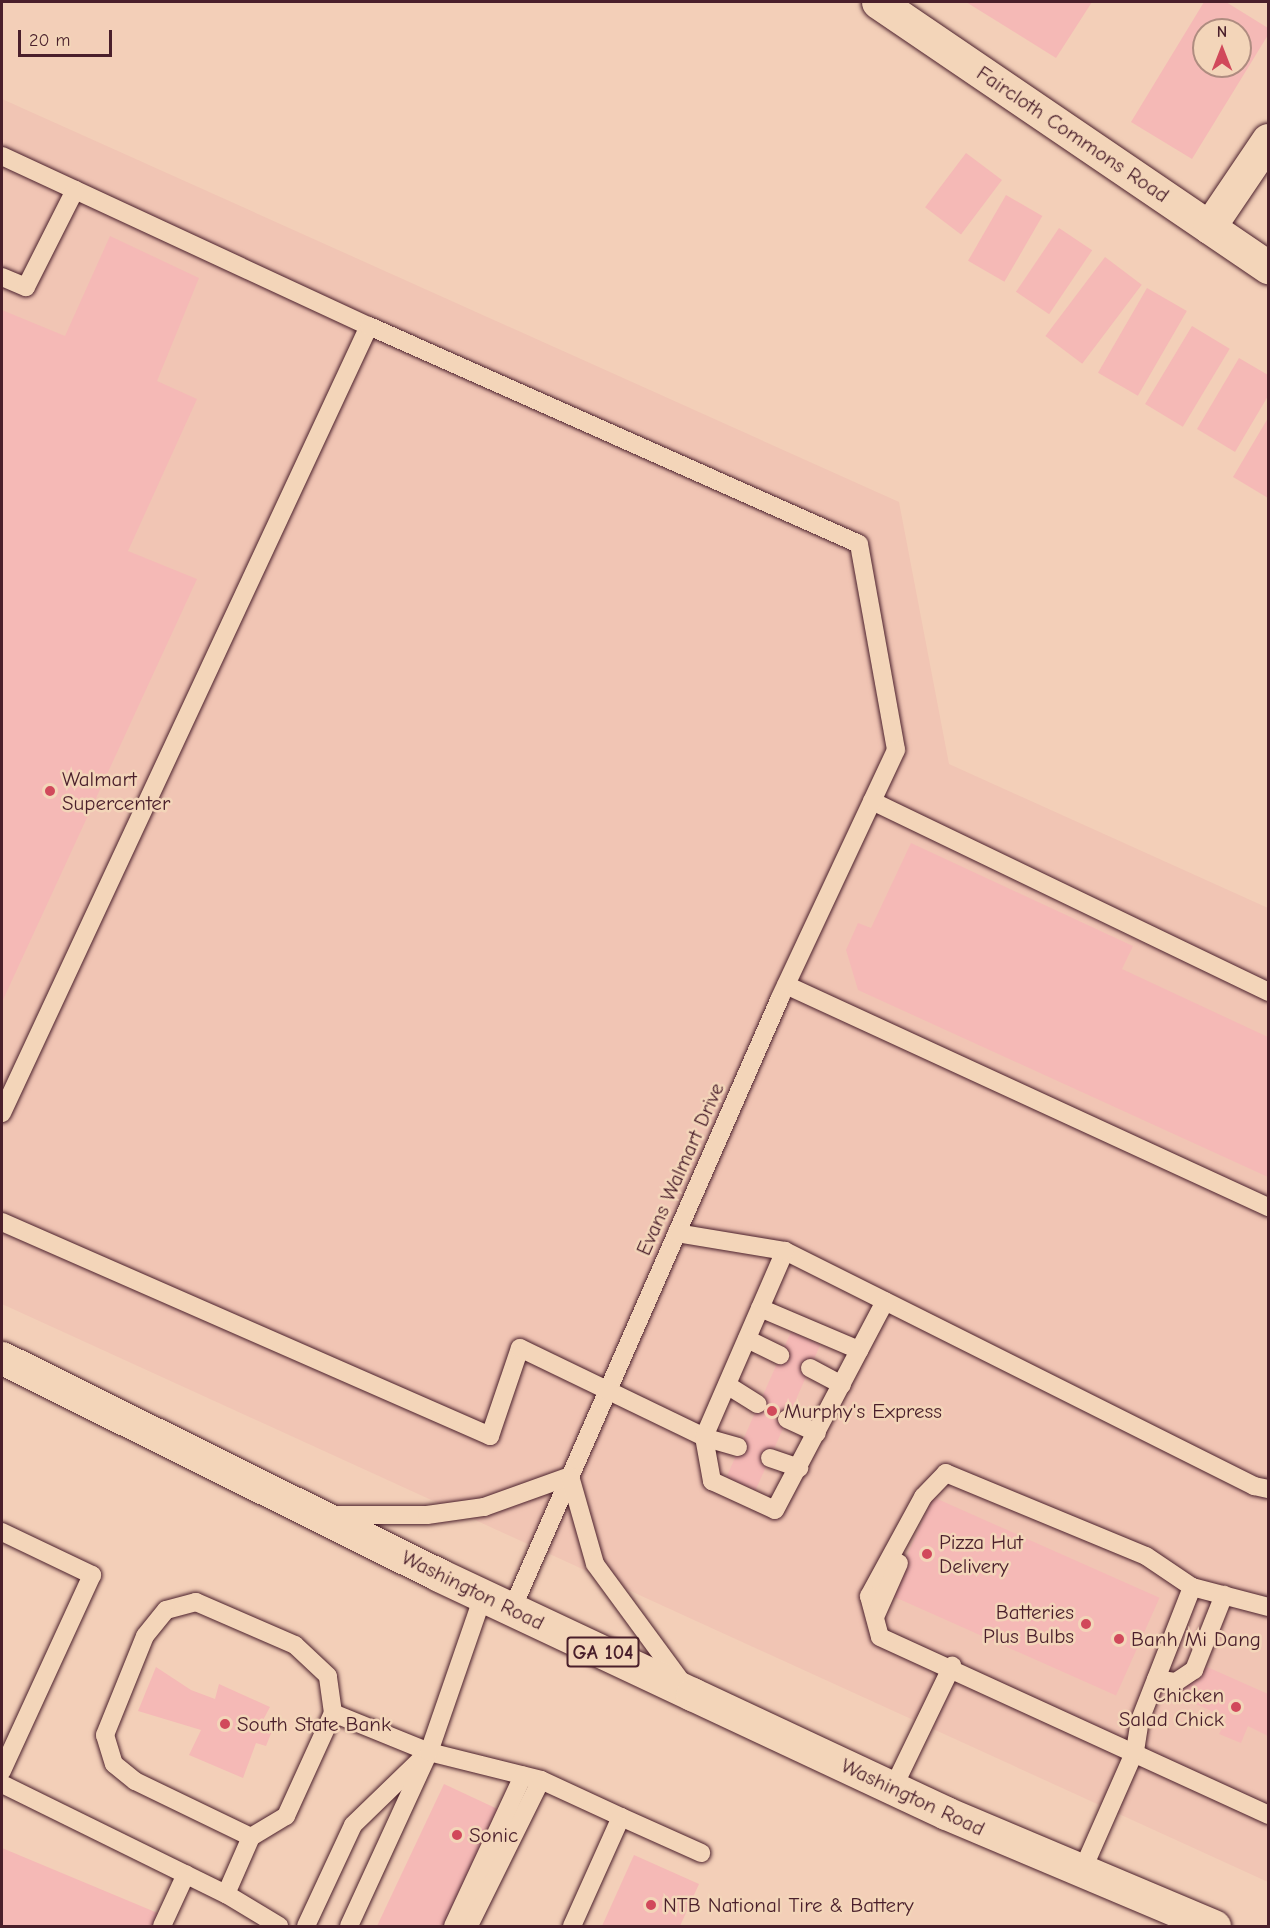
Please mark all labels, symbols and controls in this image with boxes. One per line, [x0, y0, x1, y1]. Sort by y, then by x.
scale bar [21, 18, 116, 56]
north arrow [1192, 18, 1252, 78]
text: N [1217, 23, 1227, 41]
text: 20 m [29, 30, 70, 51]
street label: Faircloth Commons Road [972, 60, 1174, 208]
place label: Walmart Supercenter [62, 766, 170, 816]
marker: Walmart Supercenter [43, 784, 57, 798]
street label: Evans Walmart Drive [631, 1079, 729, 1259]
place label: Murphy's Express [784, 1398, 942, 1424]
marker: Murphy's Express [765, 1404, 779, 1418]
place label: Pizza Hut Delivery [939, 1529, 1023, 1579]
street label: Washington Road [398, 1545, 548, 1635]
marker: Pizza Hut Delivery [920, 1547, 934, 1561]
place label: Batteries Plus Bulbs [983, 1599, 1074, 1649]
marker: Batteries Plus Bulbs [1079, 1617, 1093, 1631]
place label: Banh Mi Dang [1131, 1626, 1261, 1652]
marker: Banh Mi Dang [1112, 1632, 1126, 1646]
road number: GA 104 [566, 1635, 640, 1669]
place label: Chicken Salad Chick [1119, 1682, 1224, 1732]
marker: Chicken Salad Chick [1229, 1700, 1243, 1714]
place label: South State Bank [237, 1711, 391, 1737]
marker: South State Bank [218, 1717, 232, 1731]
street label: Washington Road [837, 1753, 989, 1841]
place label: Sonic [469, 1822, 518, 1848]
marker: Sonic [450, 1828, 464, 1842]
place label: NTB National Tire & Battery [663, 1892, 914, 1918]
marker: NTB National Tire & Battery [644, 1898, 658, 1912]

